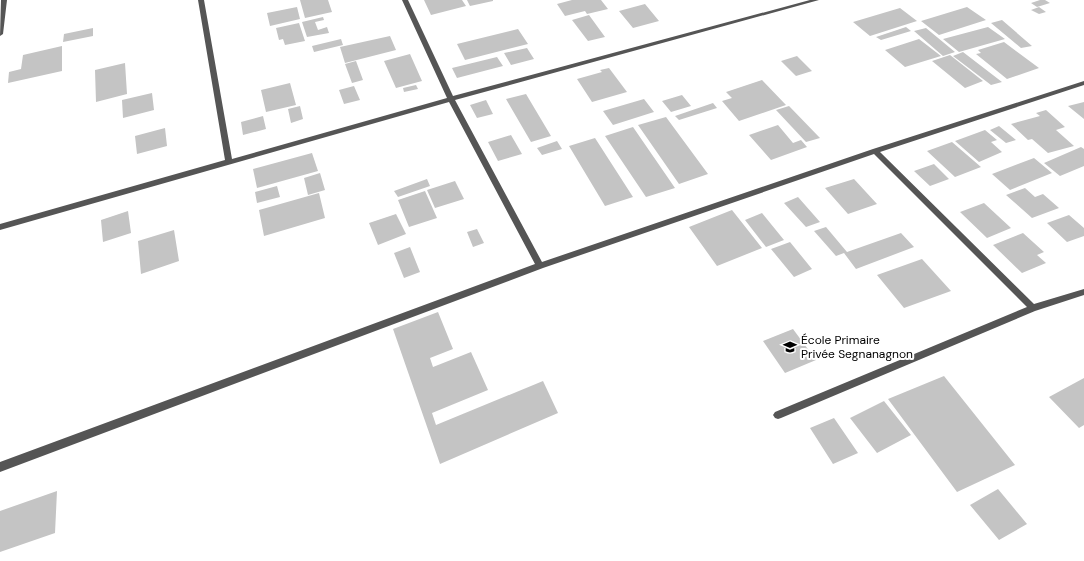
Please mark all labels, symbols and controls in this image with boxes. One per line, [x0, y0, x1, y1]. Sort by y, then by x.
place label: École Primaire Privée Segnanagnon [801, 332, 913, 362]
school or university icon: École Primaire Privée Segnanagnon [782, 339, 798, 355]

